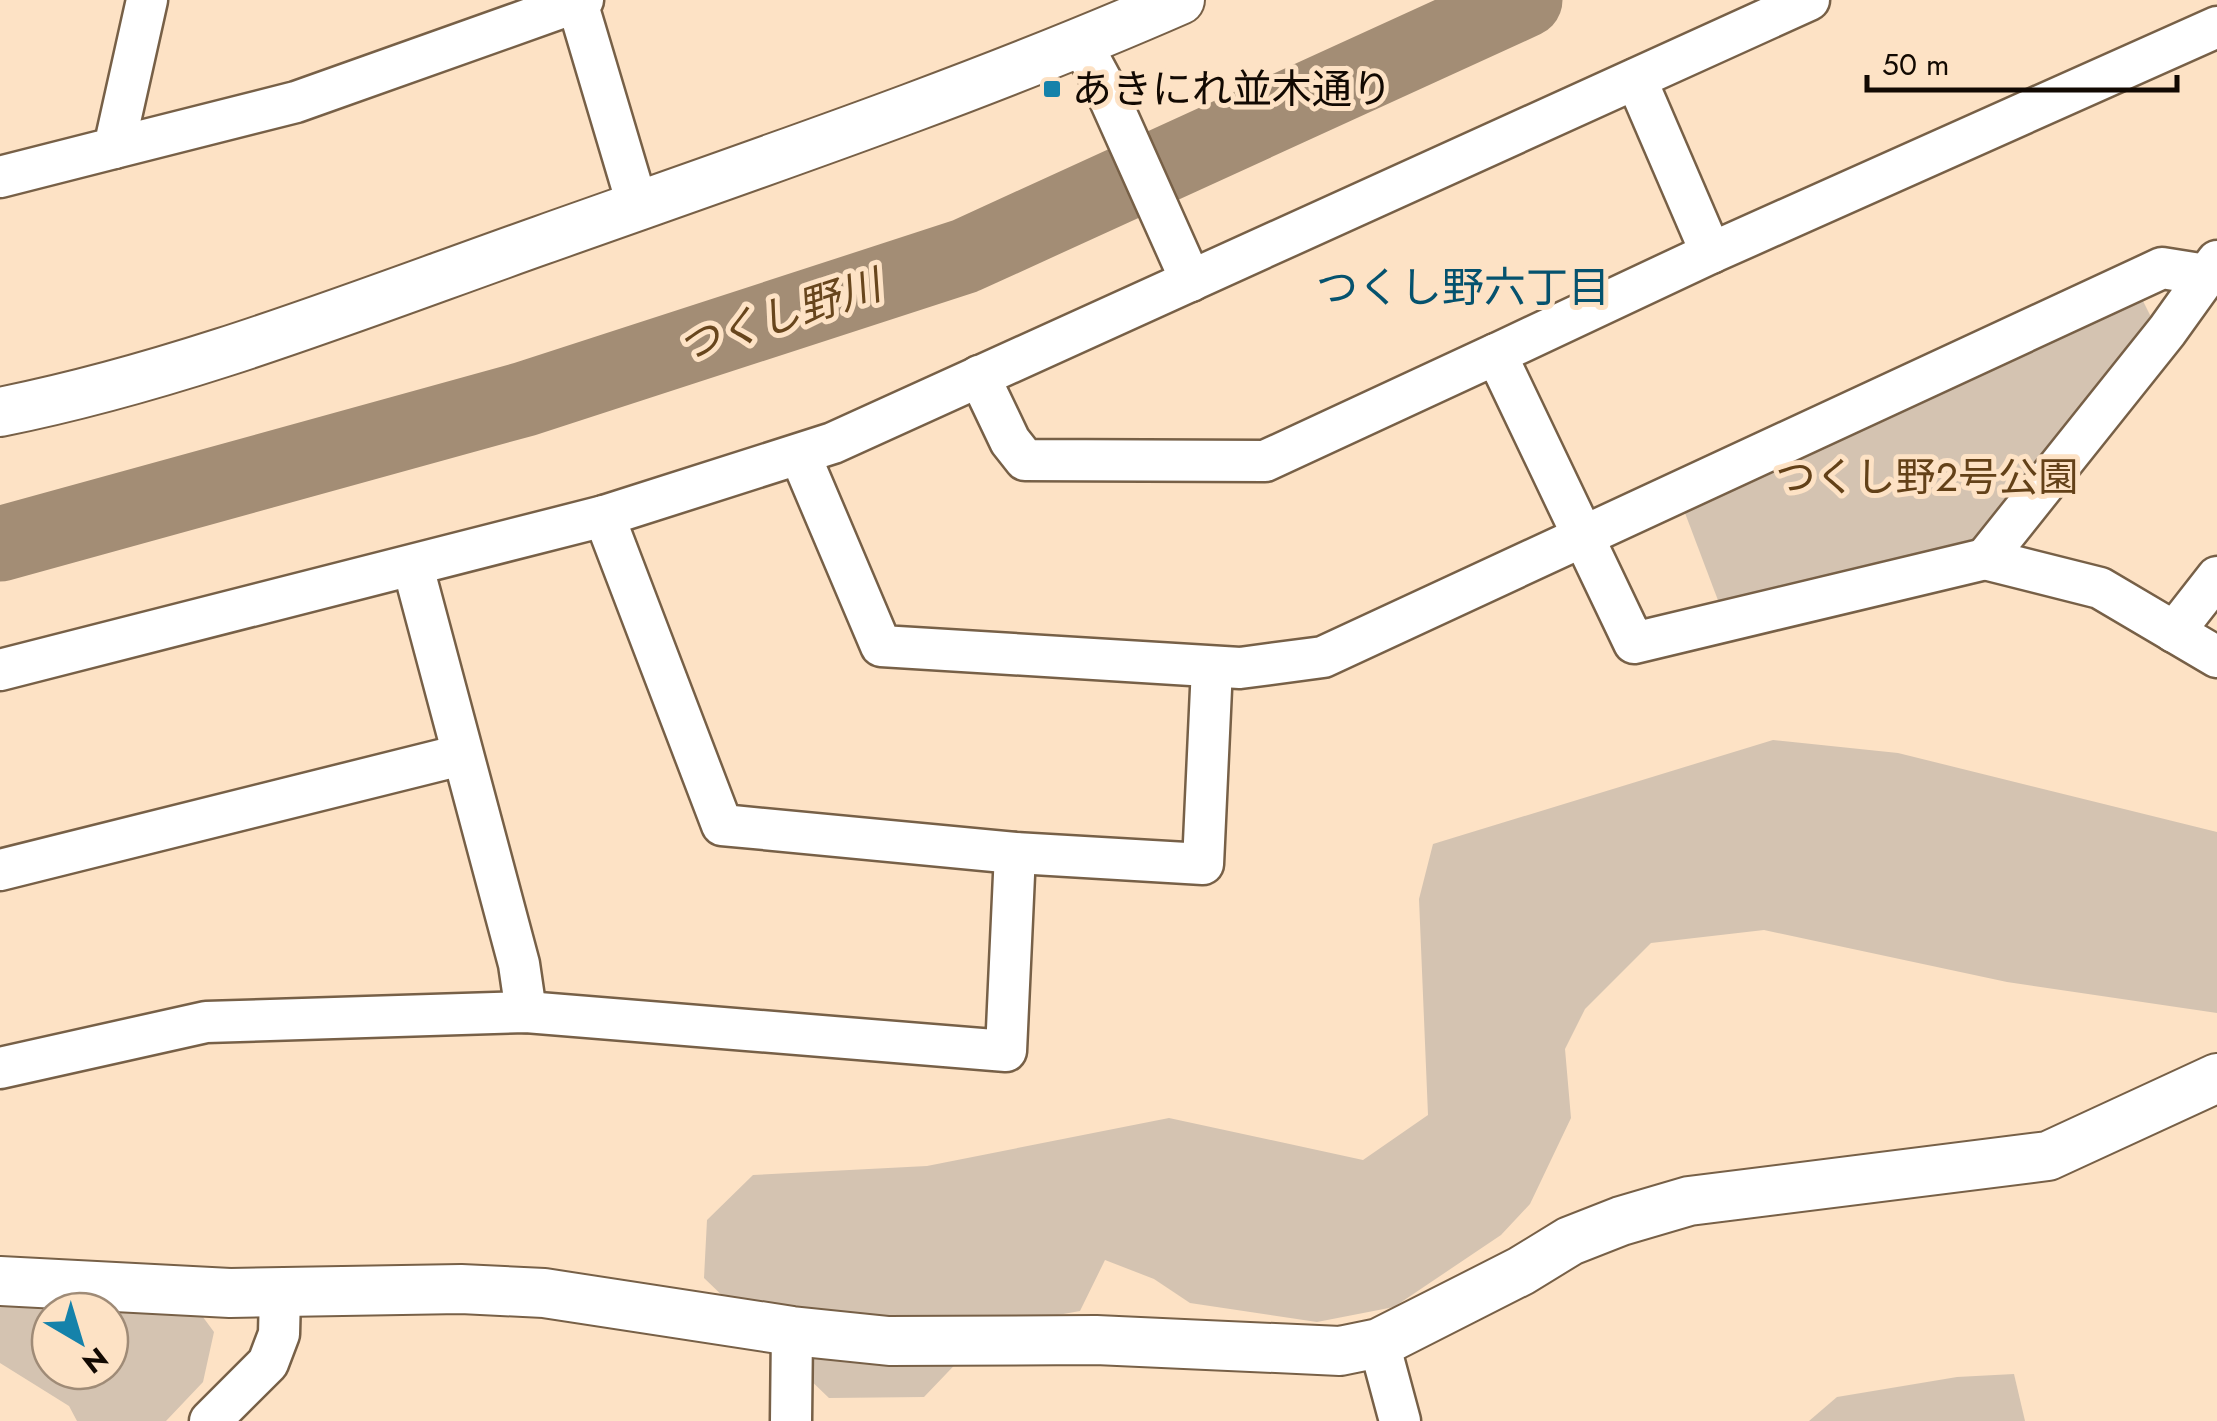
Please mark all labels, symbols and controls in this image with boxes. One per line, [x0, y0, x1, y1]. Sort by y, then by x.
scale bar [1867, 30, 2177, 92]
text: 50 m [1882, 43, 1949, 86]
place label: あきにれ並木通り [1072, 60, 1392, 118]
marker: あきにれ並木通り [1041, 78, 1063, 100]
water label: つくし野川 [670, 253, 892, 377]
district label: つくし野六丁目 [1316, 257, 1610, 318]
park label: つくし野2号公園 [1776, 448, 2078, 506]
north arrow [30, 1291, 130, 1391]
text: N [74, 1337, 116, 1383]

